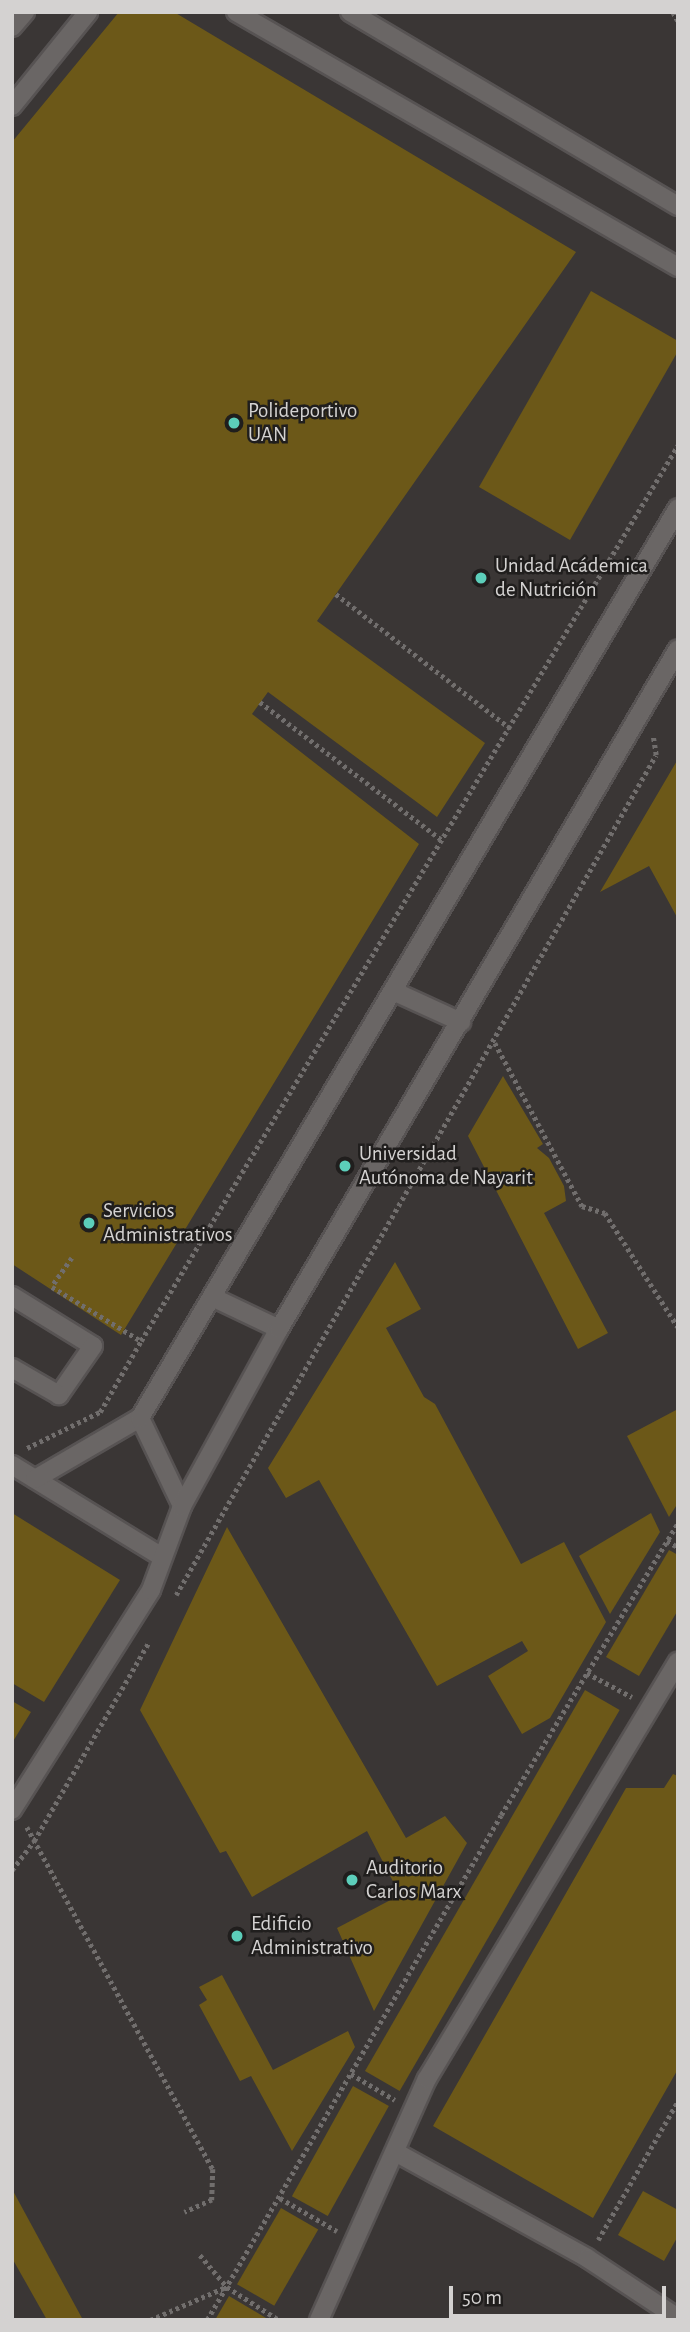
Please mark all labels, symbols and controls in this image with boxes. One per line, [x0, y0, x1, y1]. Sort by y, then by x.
place label: Polideportivo UAN [248, 398, 357, 448]
marker: Polideportivo UAN [226, 415, 242, 431]
place label: Unidad Acádemica de Nutrición [495, 553, 648, 603]
marker: Unidad Acádemica de Nutrición [473, 570, 489, 586]
place label: Universidad Autónoma de Nayarit [359, 1141, 533, 1191]
marker: Universidad Autónoma de Nayarit [337, 1158, 353, 1174]
place label: Servicios Administrativos [103, 1198, 233, 1248]
marker: Servicios Administrativos [81, 1215, 97, 1231]
place label: Auditorio Carlos Marx [366, 1855, 462, 1905]
marker: Auditorio Carlos Marx [344, 1872, 360, 1888]
place label: Edificio Administrativo [251, 1911, 373, 1961]
marker: Edificio Administrativo [229, 1928, 245, 1944]
scale bar [452, 2272, 669, 2316]
text: 50 m [462, 2287, 502, 2308]

